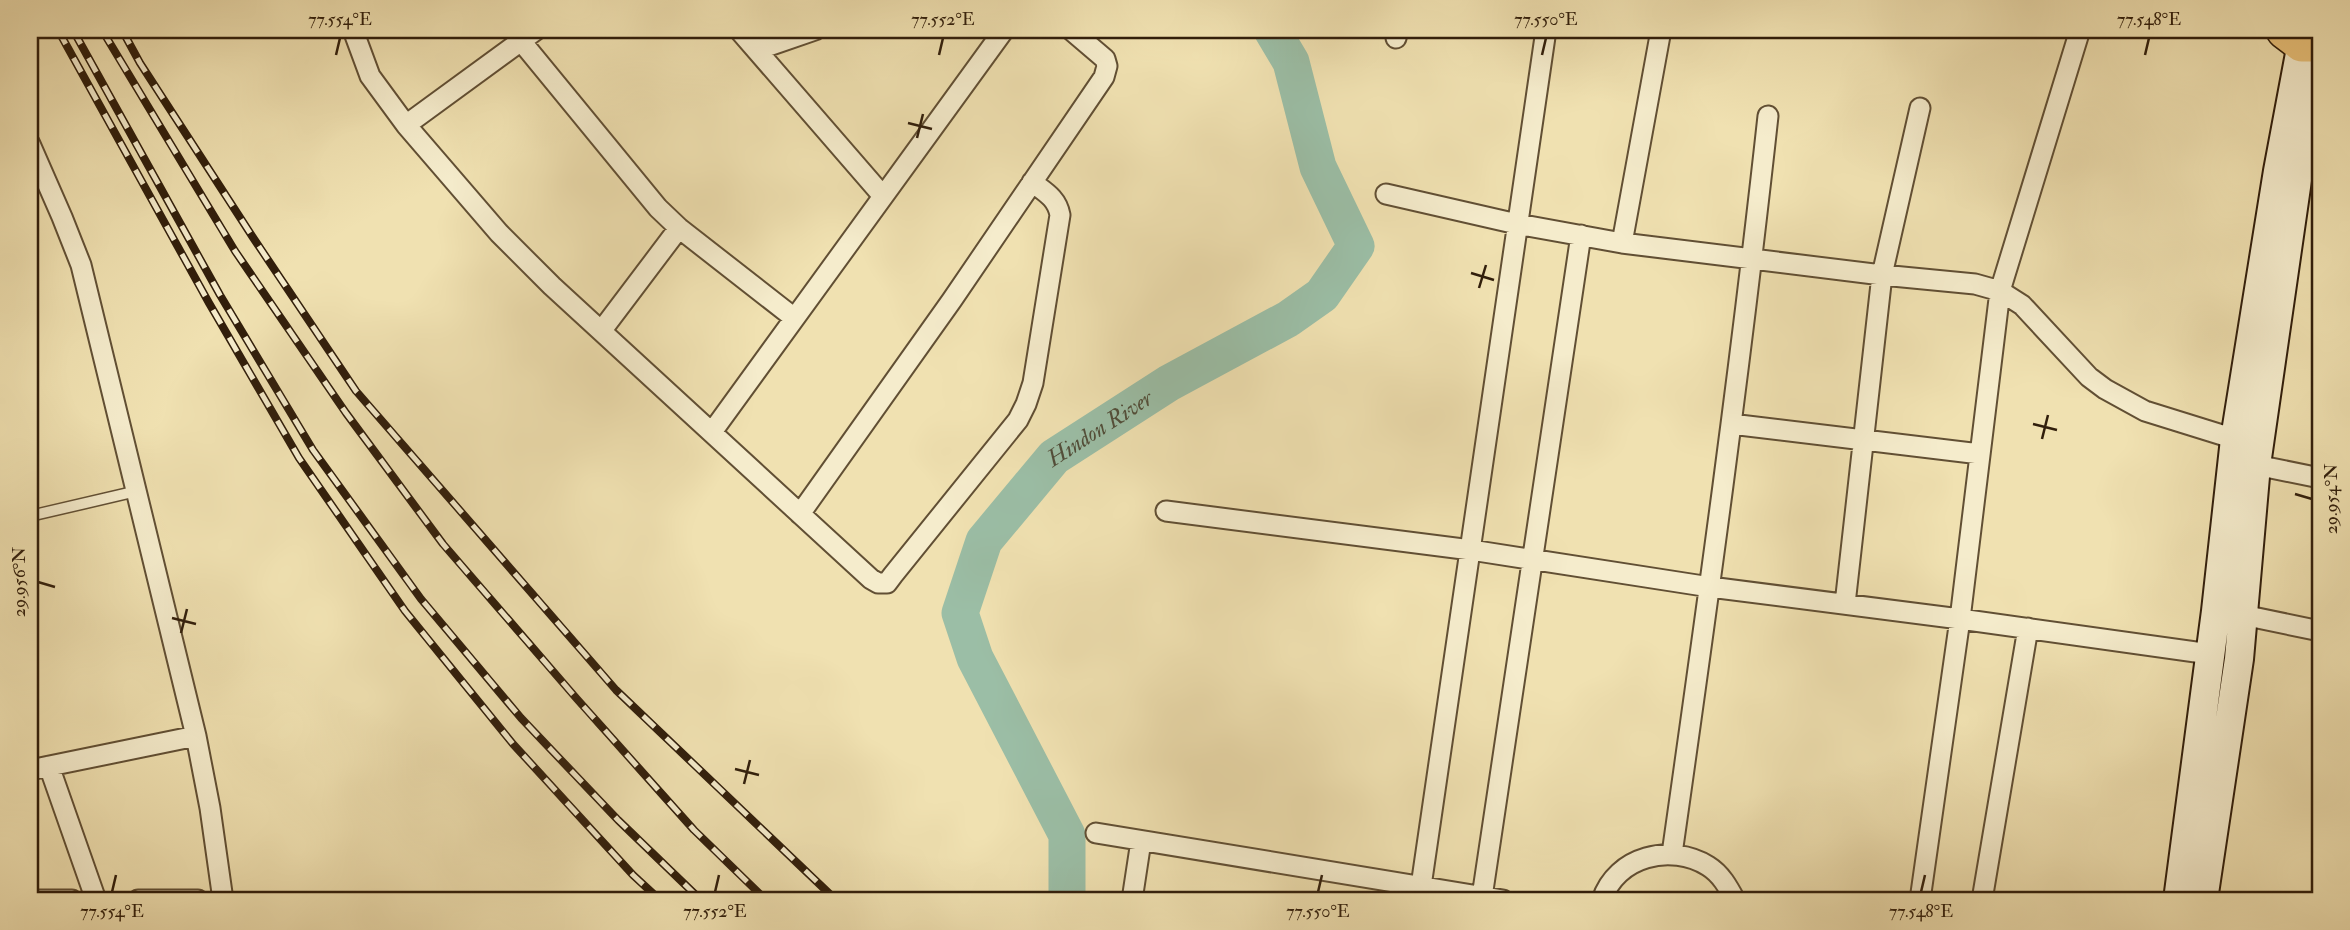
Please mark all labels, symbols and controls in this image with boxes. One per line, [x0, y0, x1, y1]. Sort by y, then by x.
text: 77.554°E [308, 8, 372, 31]
text: 77.552°E [911, 8, 975, 31]
text: 77.550°E [1514, 8, 1578, 31]
text: 77.548°E [2117, 8, 2181, 31]
water label: Hindon River [1040, 383, 1159, 474]
text: 29.954°N [2320, 464, 2343, 534]
text: 29.956°N [8, 547, 31, 617]
text: 77.554°E [80, 900, 144, 923]
text: 77.552°E [683, 900, 747, 923]
text: 77.550°E [1286, 900, 1350, 923]
text: 77.548°E [1889, 900, 1953, 923]

